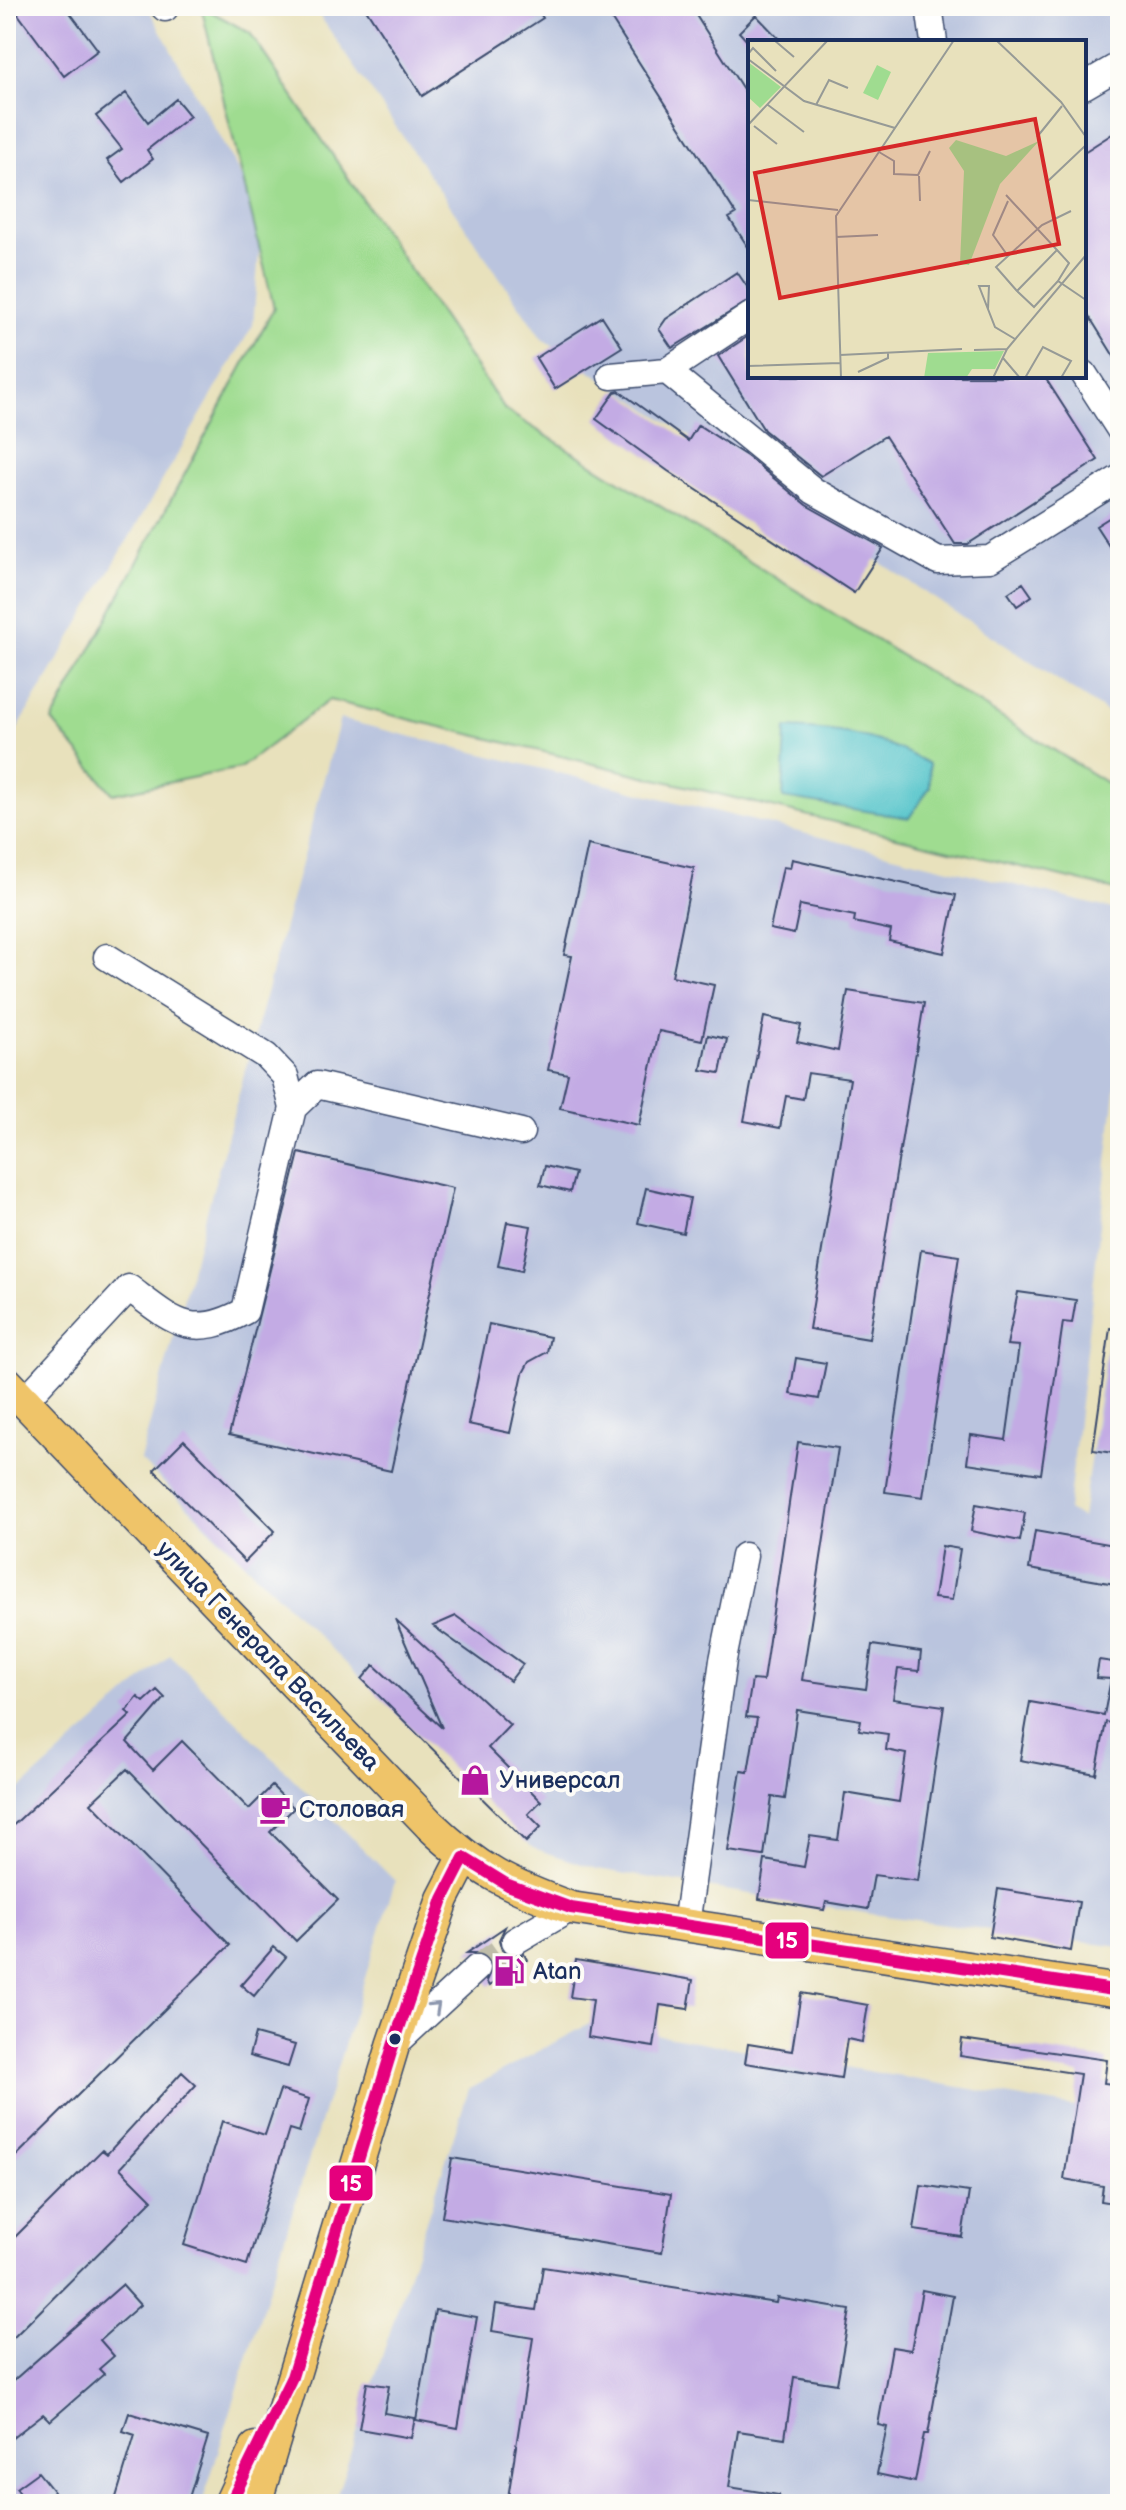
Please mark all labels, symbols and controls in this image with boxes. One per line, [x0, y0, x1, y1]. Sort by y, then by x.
inset map [748, 40, 1086, 378]
street label: улица Генерала Васильева [150, 1535, 386, 1777]
shop icon: Универсал [458, 1763, 492, 1797]
place label: Универсал [499, 1766, 621, 1795]
cafe icon: Столовая [258, 1792, 292, 1826]
place label: Столовая [299, 1795, 404, 1824]
line badge: 15 [764, 1921, 810, 1960]
text: 15 [776, 1928, 798, 1955]
fuel station icon: Atan [492, 1954, 526, 1988]
place label: Atan [533, 1957, 581, 1986]
one-way arrow [426, 2001, 440, 2016]
unlabelled marker [387, 2031, 403, 2047]
line badge: 15 [328, 2164, 374, 2202]
text: 15 [340, 2171, 362, 2198]

